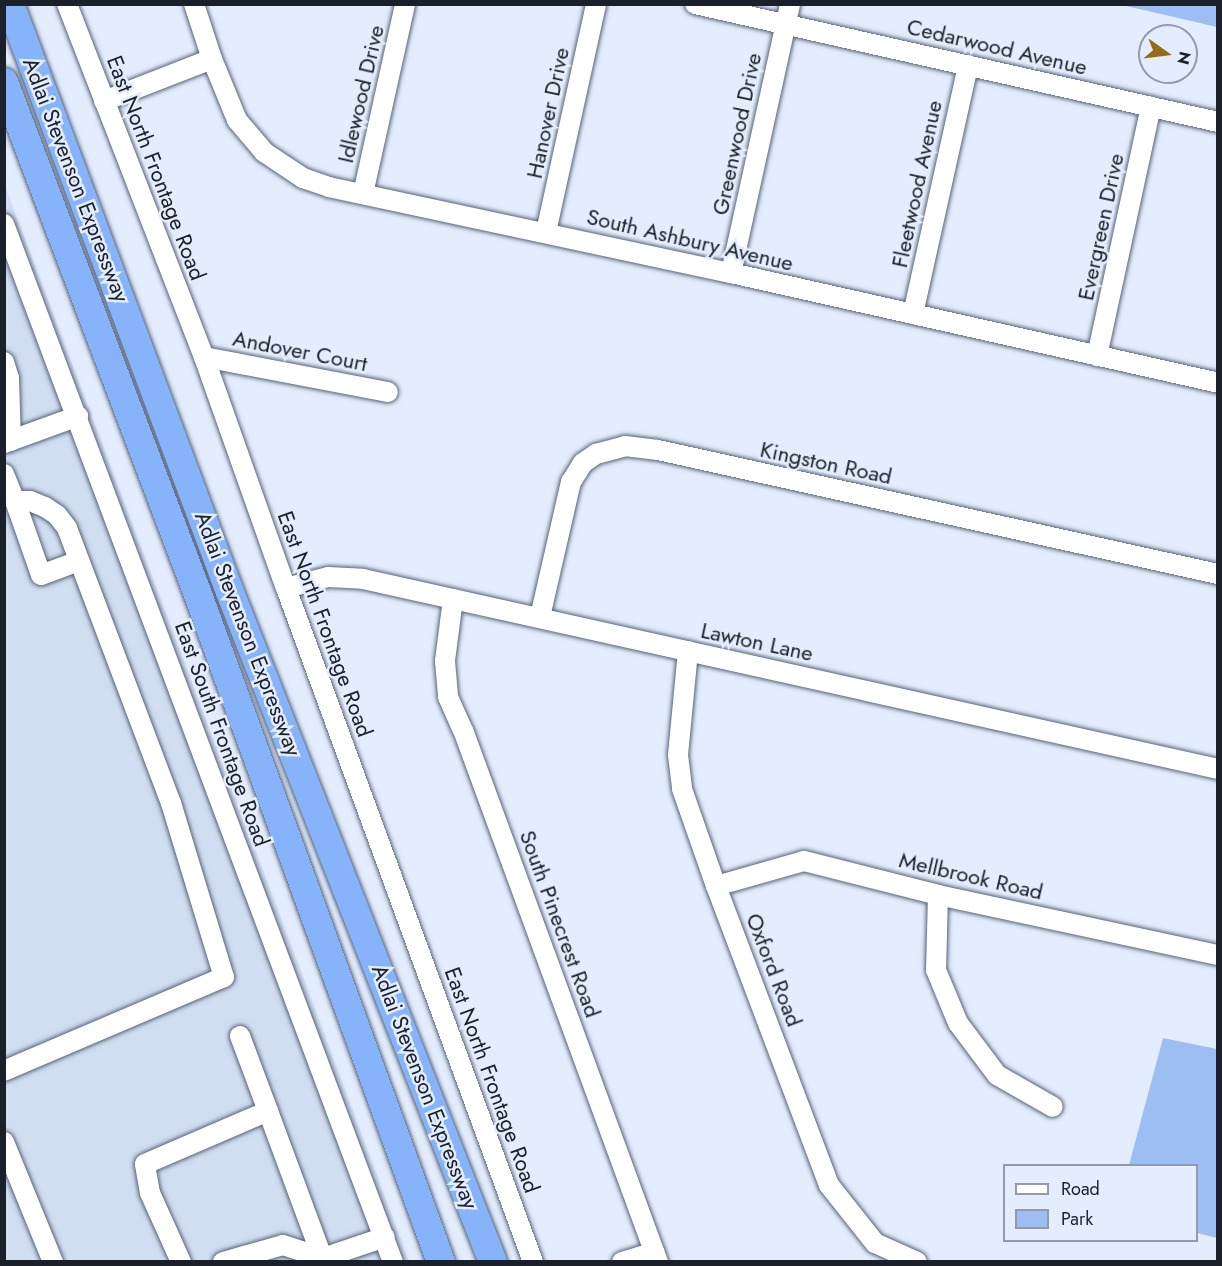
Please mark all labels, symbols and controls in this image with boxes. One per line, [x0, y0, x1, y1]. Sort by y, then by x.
street label: Cedarwood Avenue [904, 13, 1090, 81]
street label: Idlewood Drive [332, 22, 390, 166]
north arrow [1138, 24, 1198, 84]
street label: Hanover Drive [521, 45, 575, 181]
text: N [1171, 49, 1197, 67]
street label: Greenwood Drive [707, 51, 767, 217]
street label: East North Frontage Road [101, 52, 211, 284]
street label: Adlai Stevenson Expressway [17, 54, 135, 306]
street label: Fleetwood Avenue [886, 98, 948, 270]
street label: Evergreen Drive [1073, 151, 1129, 303]
street label: South Ashbury Avenue [584, 203, 796, 277]
street label: Andover Court [230, 325, 370, 377]
street label: Kingston Road [758, 436, 894, 490]
street label: East North Frontage Road [272, 507, 378, 741]
street label: Adlai Stevenson Expressway [189, 508, 307, 760]
street label: Lawton Lane [698, 617, 816, 667]
street label: East South Frontage Road [169, 618, 275, 850]
street label: South Pinecrest Road [514, 827, 606, 1021]
street label: Mellbrook Road [897, 847, 1045, 905]
street label: Oxford Road [740, 910, 808, 1030]
street label: Adlai Stevenson Expressway [366, 961, 484, 1213]
street label: East North Frontage Road [439, 963, 545, 1197]
legend [1003, 1164, 1198, 1242]
text: Road [1061, 1176, 1100, 1202]
text: Park [1061, 1206, 1093, 1232]

